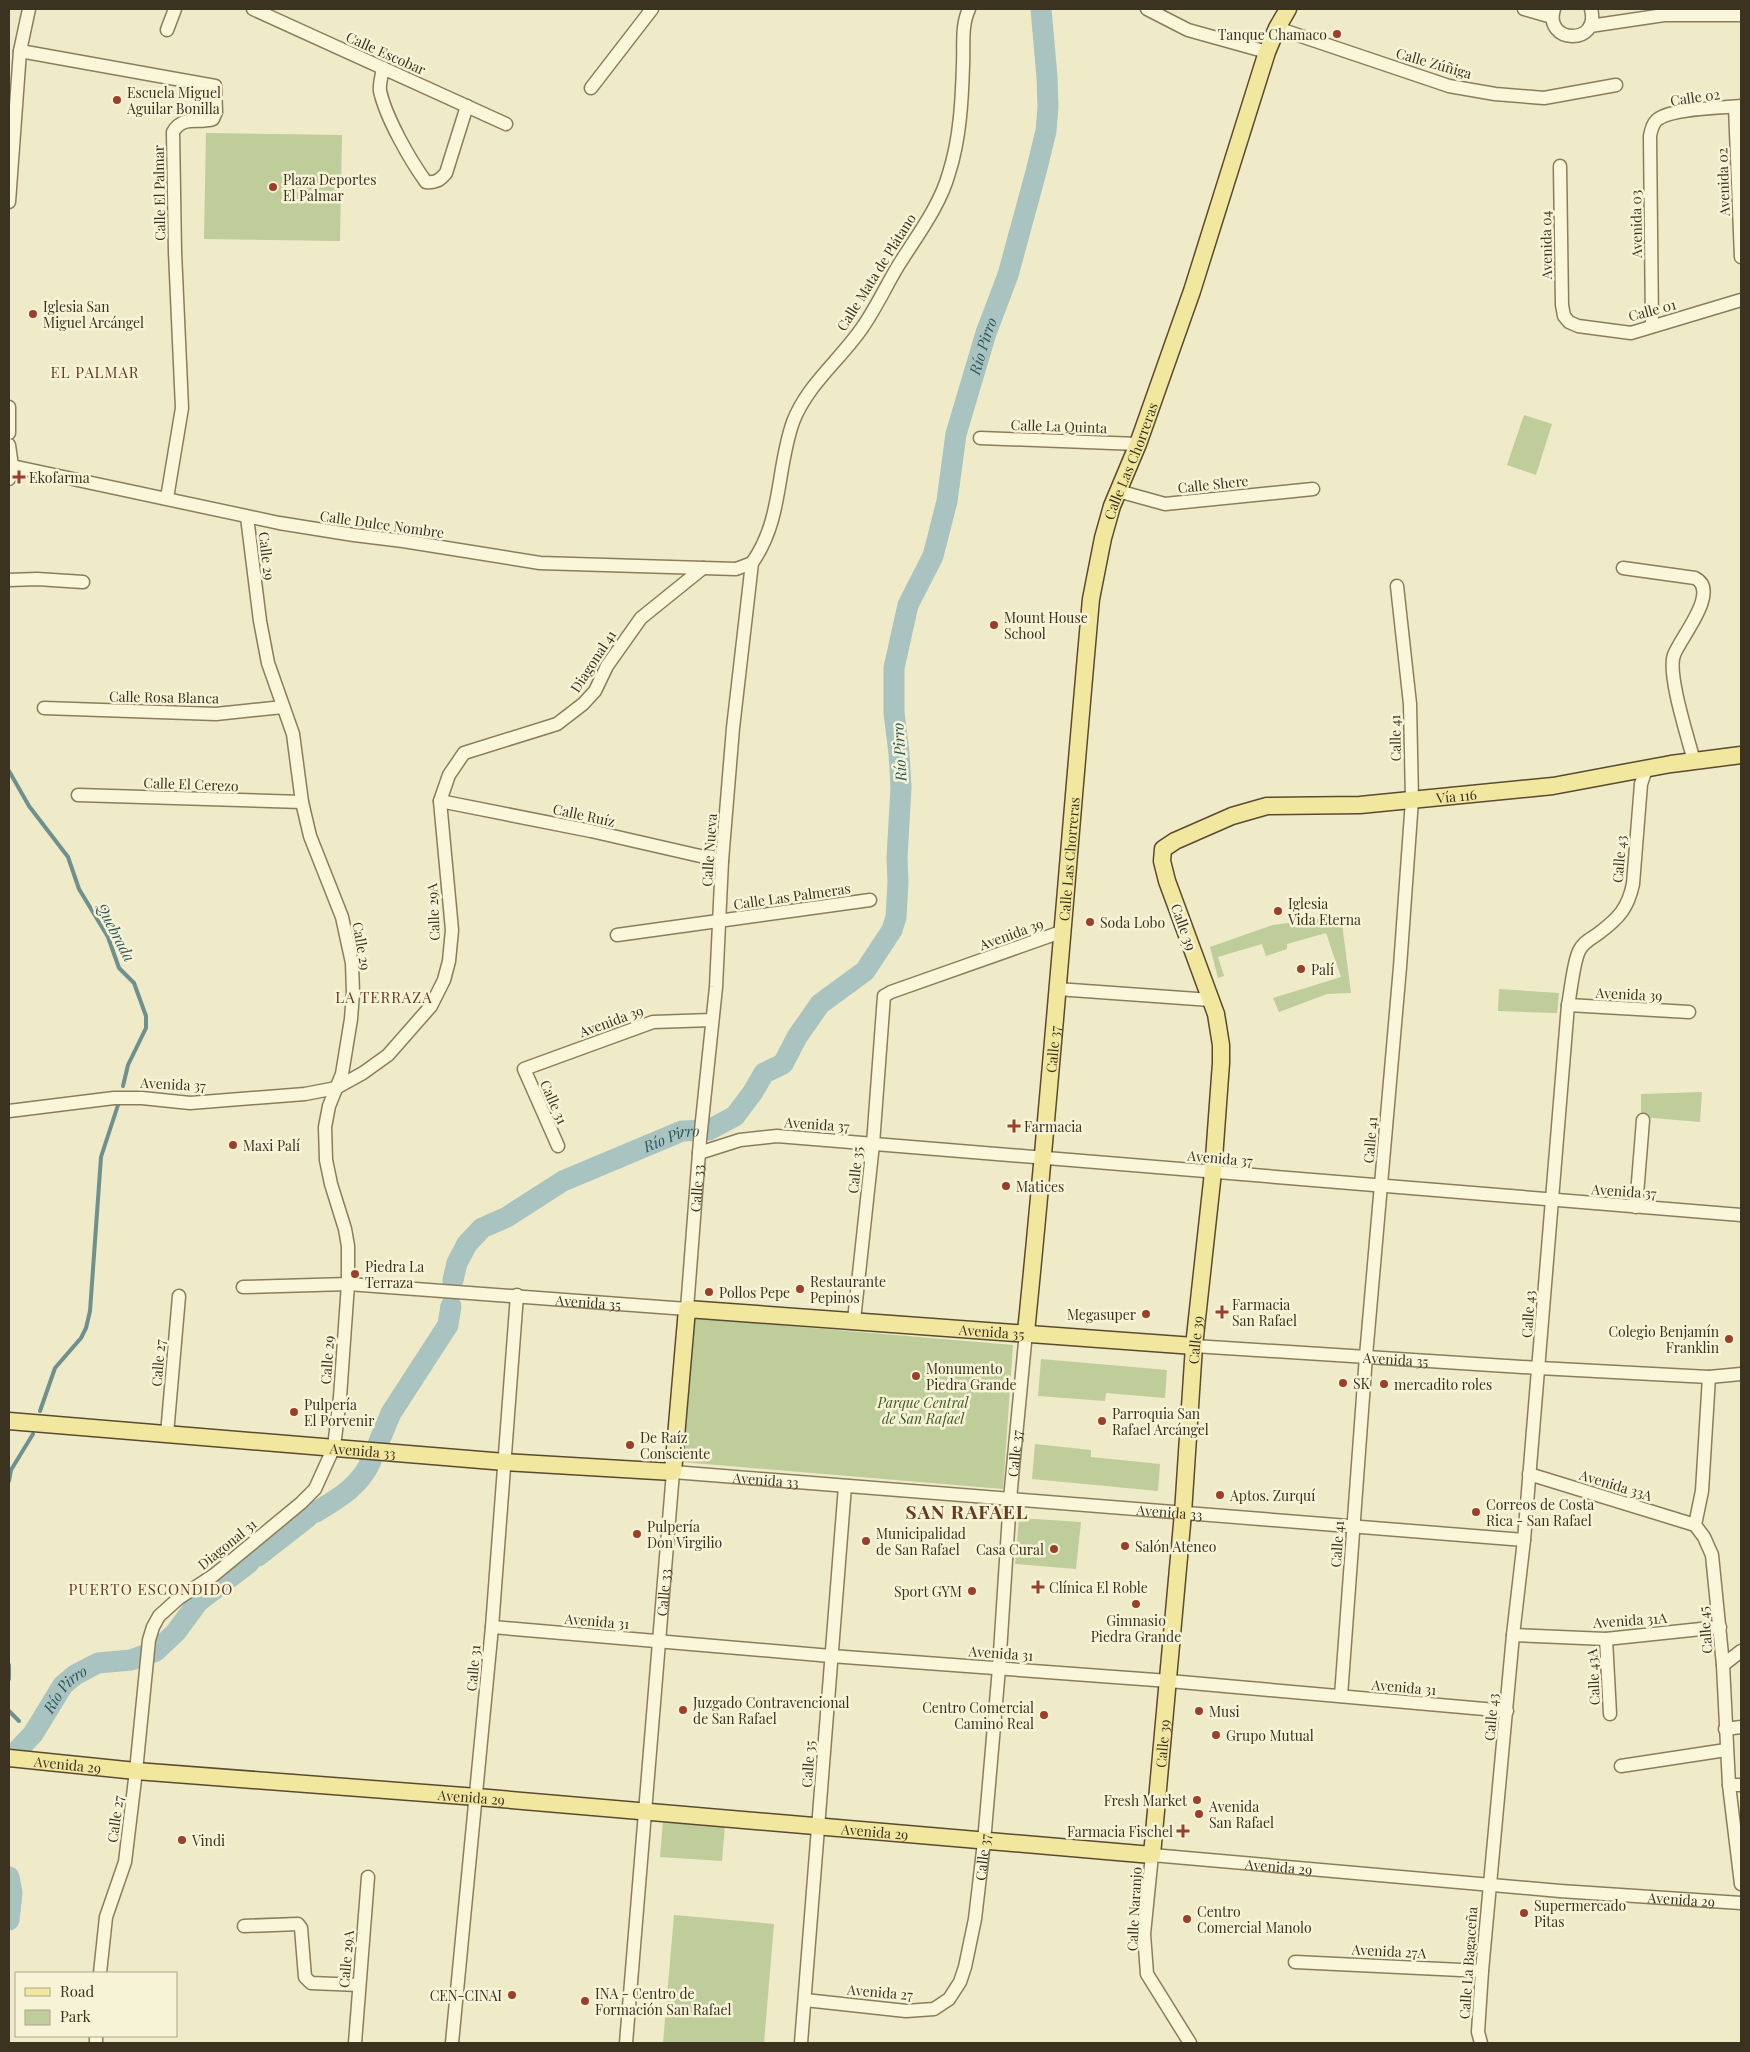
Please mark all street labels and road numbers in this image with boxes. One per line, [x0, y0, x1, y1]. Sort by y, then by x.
street label: Calle Escobar [343, 27, 430, 79]
street label: Calle Zúñiga [1394, 43, 1474, 83]
street label: Calle 02 [1669, 84, 1721, 110]
street label: Calle El Palmar [149, 144, 169, 241]
street label: Avenida 02 [1712, 147, 1734, 218]
street label: Avenida 03 [1626, 190, 1646, 259]
street label: Calle Mata de Plátano [832, 209, 920, 334]
street label: Avenida 04 [1536, 210, 1556, 281]
street label: Calle 01 [1626, 295, 1678, 325]
street label: Calle Las Chorreras [1099, 400, 1161, 522]
street label: Calle La Quinta [1010, 415, 1108, 437]
street label: Calle Shere [1177, 471, 1249, 497]
street label: Calle Dulce Nombre [319, 506, 445, 542]
street label: Calle 29 [255, 531, 279, 581]
street label: Diagonal 41 [566, 626, 620, 696]
street label: Calle Rosa Blanca [109, 687, 219, 707]
street label: Calle 41 [1385, 714, 1405, 762]
street label: Calle El Cerezo [143, 773, 239, 795]
street label: Vía 116 [1434, 784, 1478, 807]
street label: Calle Las Chorreras [1054, 796, 1083, 922]
street label: Calle Ruíz [551, 799, 617, 831]
street label: Calle Nueva [697, 813, 721, 887]
street label: Calle 43 [1607, 834, 1631, 884]
street label: Calle Las Palmeras [732, 878, 852, 914]
street label: Calle 29A [422, 883, 444, 941]
street label: Calle 39 [1167, 901, 1201, 953]
street label: Avenida 39 [975, 914, 1046, 955]
street label: Calle 29 [348, 920, 376, 972]
street label: Avenida 39 [1594, 983, 1663, 1005]
street label: Avenida 39 [575, 1001, 646, 1042]
street label: Calle 37 [1041, 1025, 1064, 1074]
street label: Avenida 37 [139, 1073, 207, 1095]
street label: Calle 31 [536, 1077, 572, 1127]
street label: Avenida 37 [783, 1112, 851, 1136]
street label: Calle 41 [1358, 1116, 1382, 1164]
street label: Calle 35 [843, 1145, 867, 1194]
street label: Avenida 37 [1186, 1146, 1254, 1170]
street label: Calle 33 [685, 1164, 708, 1213]
street label: Avenida 37 [1590, 1179, 1658, 1203]
street label: Avenida 35 [554, 1290, 622, 1314]
street label: Calle 43 [1517, 1290, 1539, 1338]
street label: Calle 39 [1183, 1315, 1207, 1365]
street label: Avenida 35 [957, 1319, 1025, 1343]
street label: Calle 29 [316, 1335, 338, 1385]
street label: Calle 27 [146, 1338, 170, 1387]
street label: Avenida 35 [1361, 1347, 1429, 1370]
street label: Calle 37 [1003, 1429, 1026, 1478]
street label: Avenida 33 [328, 1438, 397, 1462]
street label: Avenida 33A [1576, 1465, 1655, 1505]
street label: Avenida 33 [731, 1467, 800, 1492]
street label: Avenida 33 [1135, 1499, 1203, 1524]
street label: Diagonal 31 [194, 1514, 260, 1574]
street label: Calle 41 [1326, 1520, 1348, 1568]
street label: Calle 33 [652, 1568, 675, 1617]
street label: Calle 45 [1693, 1605, 1717, 1654]
street label: Avenida 31A [1592, 1608, 1668, 1632]
street label: Avenida 31 [563, 1609, 630, 1633]
street label: Avenida 31 [967, 1641, 1034, 1665]
street label: Calle 31 [462, 1644, 484, 1692]
street label: Calle 43A [1582, 1648, 1604, 1706]
street label: Avenida 31 [1370, 1675, 1437, 1699]
street label: Calle 43 [1479, 1692, 1503, 1742]
street label: Calle 39 [1150, 1719, 1174, 1769]
street label: Calle 35 [797, 1740, 819, 1788]
street label: Avenida 29 [32, 1751, 102, 1777]
street label: Avenida 29 [436, 1784, 506, 1809]
street label: Calle 27 [102, 1794, 128, 1844]
street label: Avenida 29 [839, 1819, 909, 1844]
street label: Calle 37 [970, 1833, 994, 1882]
street label: Avenida 29 [1243, 1854, 1313, 1879]
street label: Calle Naranjo [1122, 1866, 1146, 1952]
street label: Avenida 29 [1646, 1887, 1716, 1911]
street label: Calle La Bagaceña [1455, 1906, 1481, 2020]
street label: Calle 29A [334, 1929, 358, 1989]
street label: Avenida 27A [1350, 1940, 1427, 1962]
street label: Avenida 27 [845, 1980, 914, 2004]

